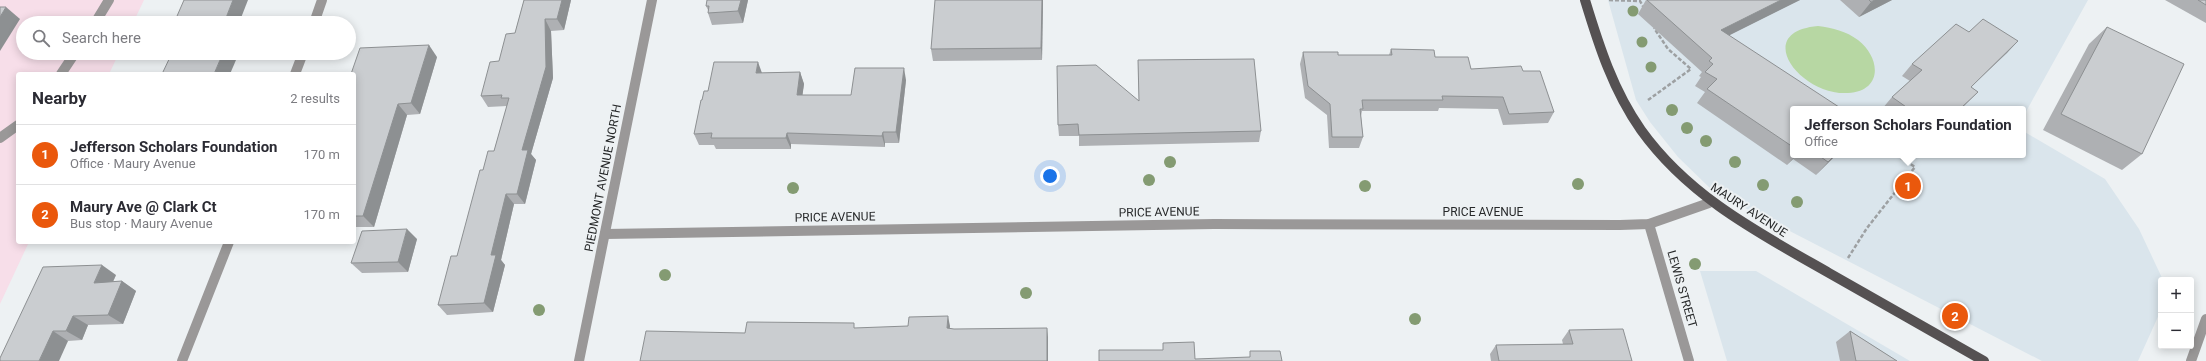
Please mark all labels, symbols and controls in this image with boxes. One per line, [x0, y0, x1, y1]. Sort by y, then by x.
search box [16, 16, 356, 60]
icon: search [30, 27, 52, 49]
text: Search here [62, 29, 141, 47]
text: Nearby [32, 88, 87, 108]
text: 2 results [290, 91, 340, 106]
street label: PIEDMONT AVENUE NORTH [582, 103, 624, 253]
popup [1790, 106, 2026, 158]
text: Jefferson Scholars Foundation [1804, 116, 2012, 134]
text: Office [1804, 134, 1838, 149]
text: Jefferson Scholars Foundation [70, 138, 278, 156]
text: 1 [41, 147, 49, 162]
text: 170 m [303, 147, 340, 162]
text: Office · Maury Avenue [70, 156, 196, 171]
your location [1040, 166, 1060, 186]
pin: 1 [1895, 171, 1921, 201]
street label: MAURY AVENUE [1708, 180, 1790, 240]
text: Maury Ave @ Clark Ct [70, 198, 217, 216]
street label: PRICE AVENUE [1118, 204, 1200, 220]
street label: PRICE AVENUE [1443, 205, 1524, 219]
text: 2 [41, 207, 49, 222]
text: 170 m [303, 207, 340, 222]
street label: PRICE AVENUE [794, 209, 876, 225]
text: Bus stop · Maury Avenue [70, 216, 213, 231]
street label: LEWIS STREET [1664, 249, 1700, 329]
map controls [2158, 277, 2194, 349]
button: + [2158, 277, 2194, 313]
pin: 2 [1942, 301, 1968, 331]
button: − [2158, 313, 2194, 349]

